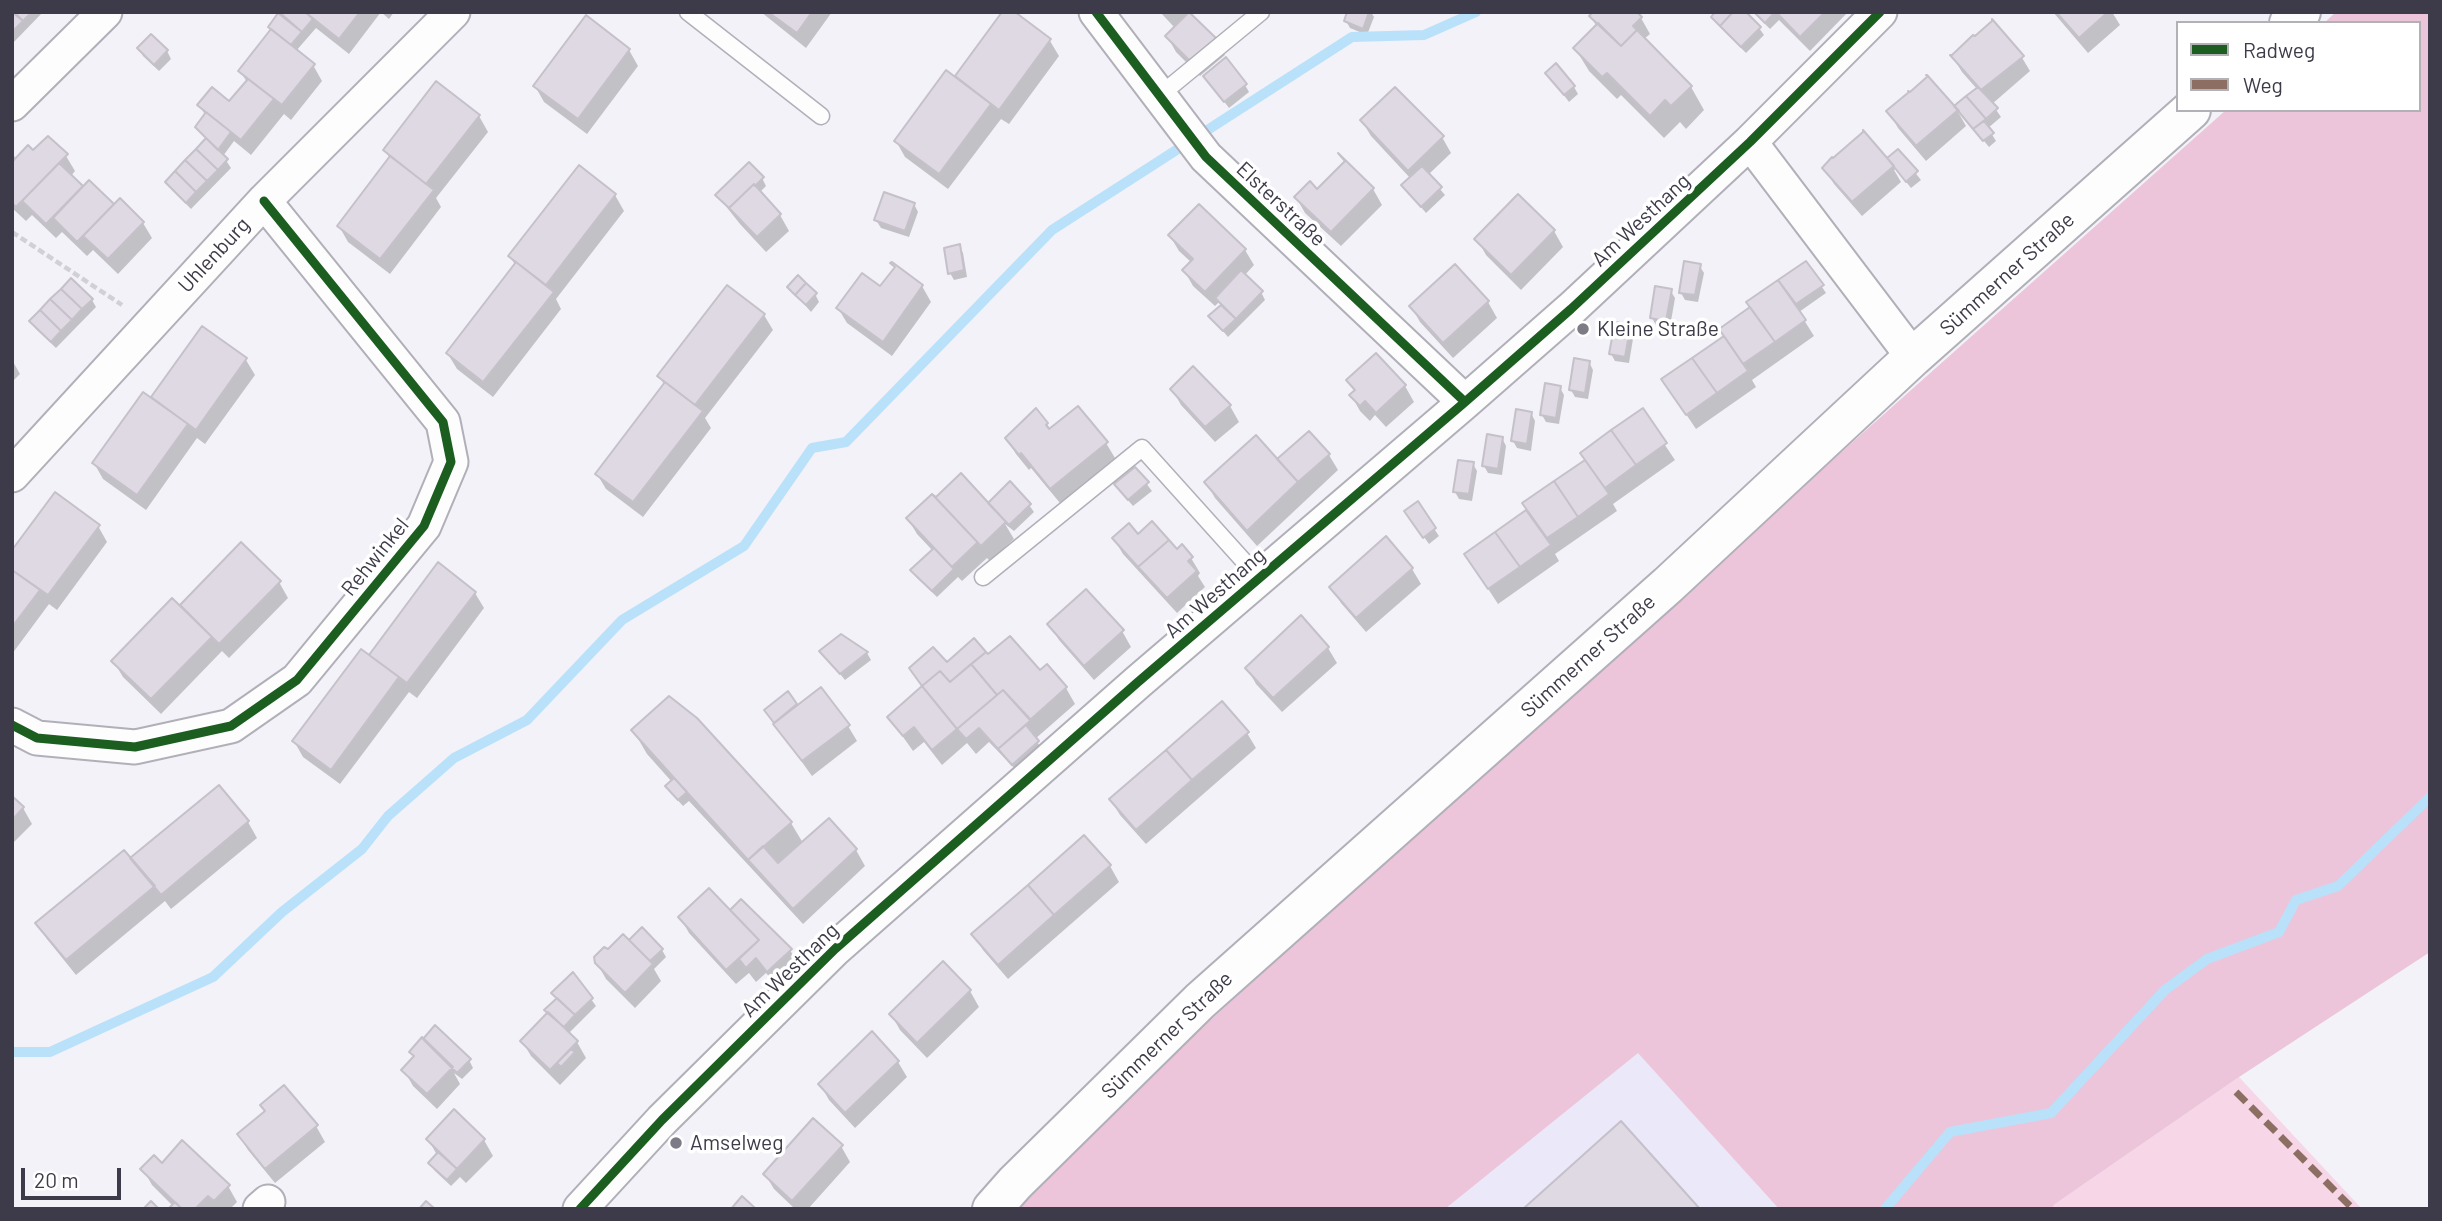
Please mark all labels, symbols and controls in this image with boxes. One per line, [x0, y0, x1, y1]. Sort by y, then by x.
legend [2176, 21, 2421, 112]
text: Radweg [2243, 37, 2315, 62]
text: Weg [2243, 72, 2283, 97]
street label: Elsterstraße [1231, 156, 1331, 252]
street label: Am Westhang [1587, 168, 1695, 272]
street label: Sümmerner Straße [1935, 207, 2079, 341]
street label: Uhlenburg [173, 212, 255, 298]
place label: Kleine Straße [1597, 316, 1719, 342]
marker: Kleine Straße [1575, 321, 1591, 337]
street label: Rehwinkel [336, 513, 414, 601]
street label: Am Westhang [1160, 542, 1270, 644]
street label: Sümmerner Straße [1516, 589, 1660, 723]
street label: Am Westhang [736, 918, 844, 1022]
street label: Sümmerner Straße [1096, 966, 1238, 1104]
place label: Amselweg [690, 1130, 783, 1156]
marker: Amselweg [668, 1135, 684, 1151]
scale bar [24, 1154, 124, 1198]
text: 20 m [34, 1167, 79, 1192]

